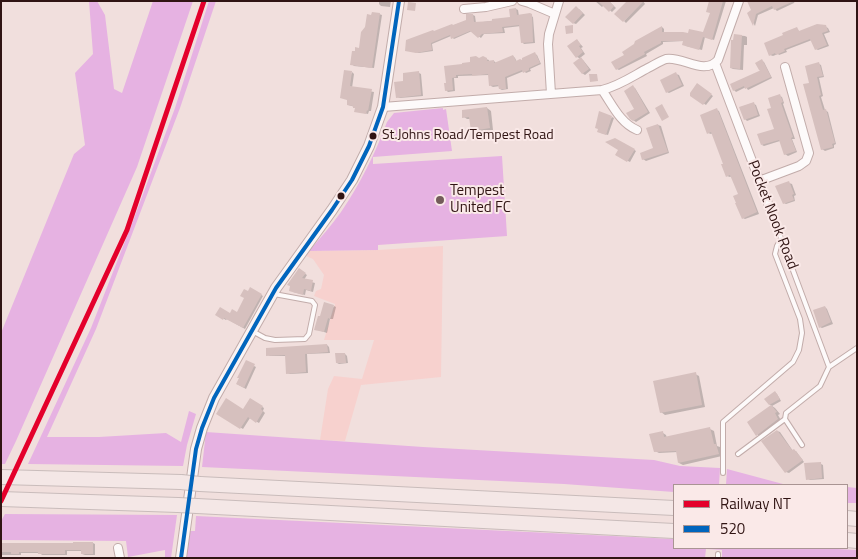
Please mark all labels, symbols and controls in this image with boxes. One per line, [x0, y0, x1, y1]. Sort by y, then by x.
place label: St.Johns Road/Tempest Road [382, 128, 554, 144]
marker: St.Johns Road/Tempest Road [368, 131, 378, 141]
street label: Pocket Nook Road [743, 158, 801, 272]
place label: Tempest United FC [450, 182, 511, 217]
unlabelled marker [336, 191, 346, 201]
marker: Tempest United FC [434, 194, 446, 206]
legend [673, 484, 848, 549]
text: Railway NT [720, 492, 791, 515]
text: 520 [720, 517, 745, 540]

